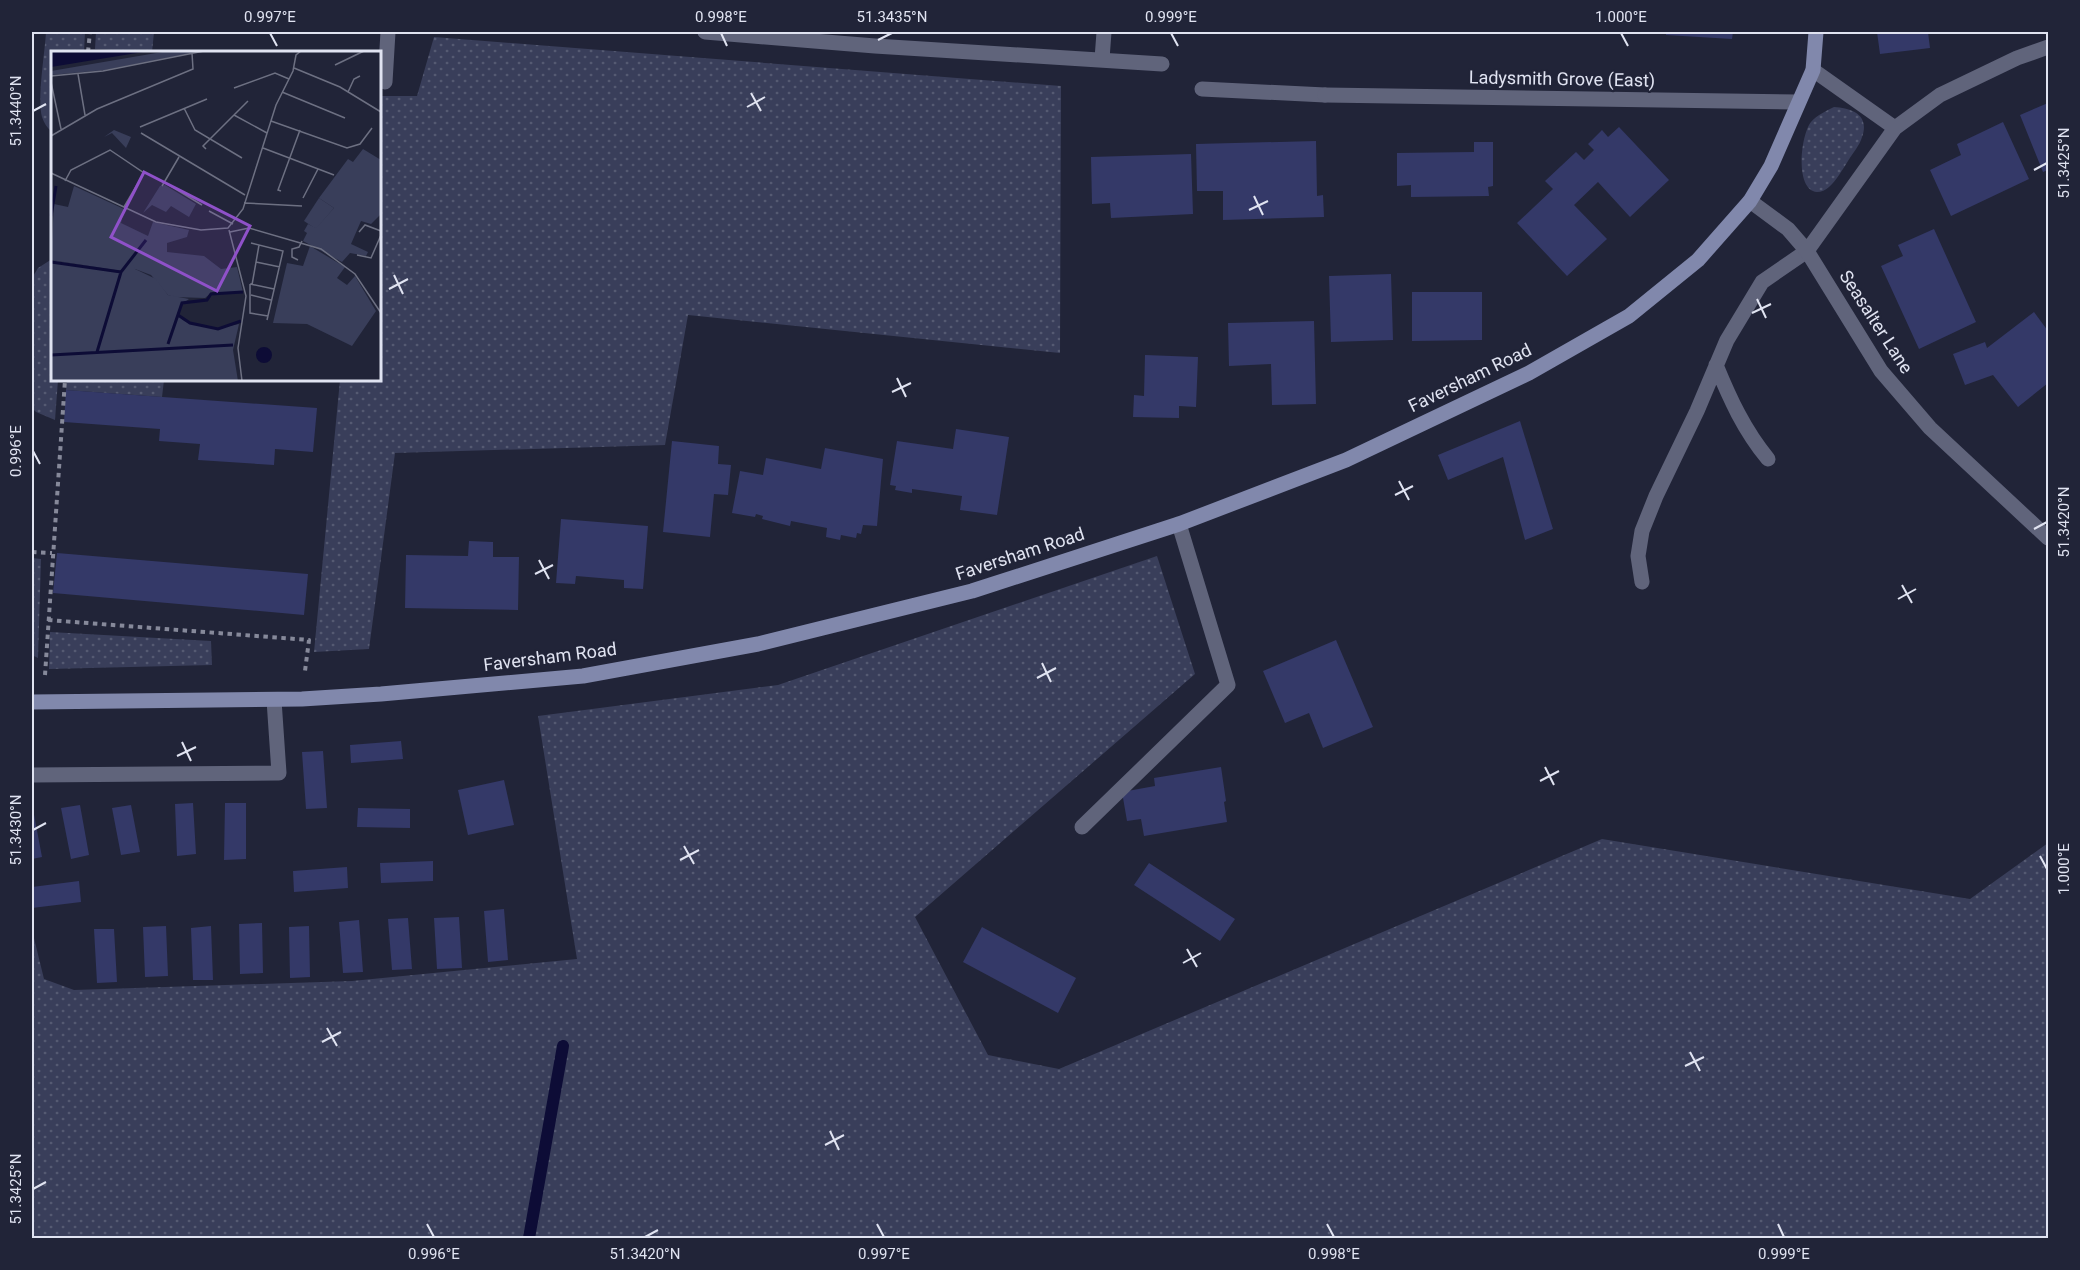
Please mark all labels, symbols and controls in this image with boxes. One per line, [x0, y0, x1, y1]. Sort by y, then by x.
text: 0.997°E [244, 8, 296, 26]
text: 0.998°E [695, 8, 747, 26]
text: 51.3435°N [857, 8, 927, 26]
text: 0.999°E [1145, 8, 1197, 26]
text: 1.000°E [1595, 8, 1647, 26]
inset map [51, 51, 381, 381]
street label: Ladysmith Grove (East) [1469, 66, 1655, 92]
text: 51.3440°N [7, 76, 25, 146]
text: 51.3425°N [2055, 128, 2073, 198]
street label: Seasalter Lane [1835, 266, 1917, 377]
street label: Faversham Road [1405, 339, 1535, 416]
text: 0.996°E [7, 425, 25, 477]
text: 51.3420°N [2055, 487, 2073, 557]
street label: Faversham Road [953, 523, 1087, 584]
street label: Faversham Road [482, 638, 618, 675]
text: 51.3430°N [7, 795, 25, 865]
text: 1.000°E [2055, 843, 2073, 895]
text: 51.3425°N [7, 1154, 25, 1224]
text: 0.996°E [408, 1245, 460, 1263]
text: 51.3420°N [610, 1245, 680, 1263]
text: 0.997°E [858, 1245, 910, 1263]
text: 0.998°E [1308, 1245, 1360, 1263]
text: 0.999°E [1758, 1245, 1810, 1263]

